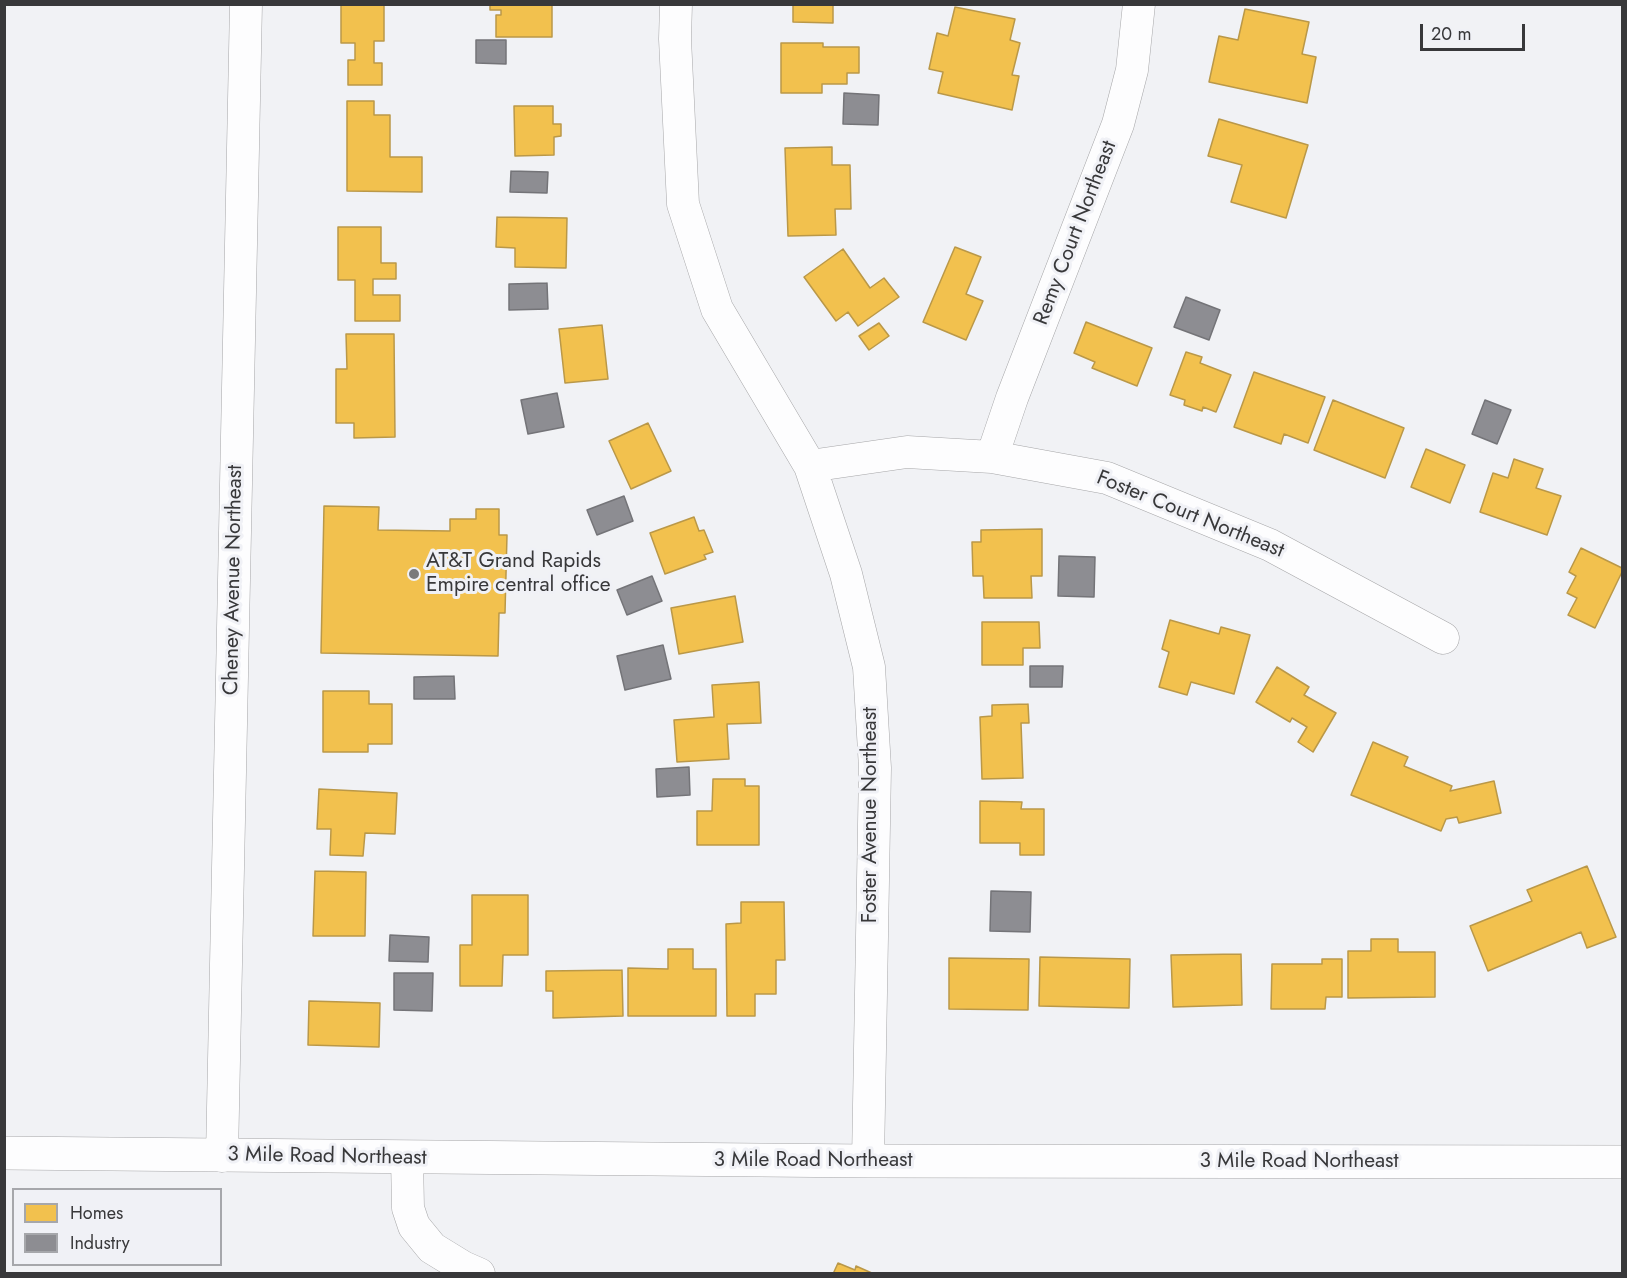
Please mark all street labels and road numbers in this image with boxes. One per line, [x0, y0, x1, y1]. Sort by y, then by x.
street label: Remy Court Northeast [1029, 137, 1123, 329]
street label: Cheney Avenue Northeast [219, 465, 249, 695]
street label: Foster Court Northeast [1093, 466, 1287, 564]
street label: Foster Avenue Northeast [858, 707, 884, 923]
street label: 3 Mile Road Northeast [227, 1143, 427, 1171]
street label: 3 Mile Road Northeast [713, 1148, 913, 1174]
street label: 3 Mile Road Northeast [1199, 1149, 1399, 1175]

